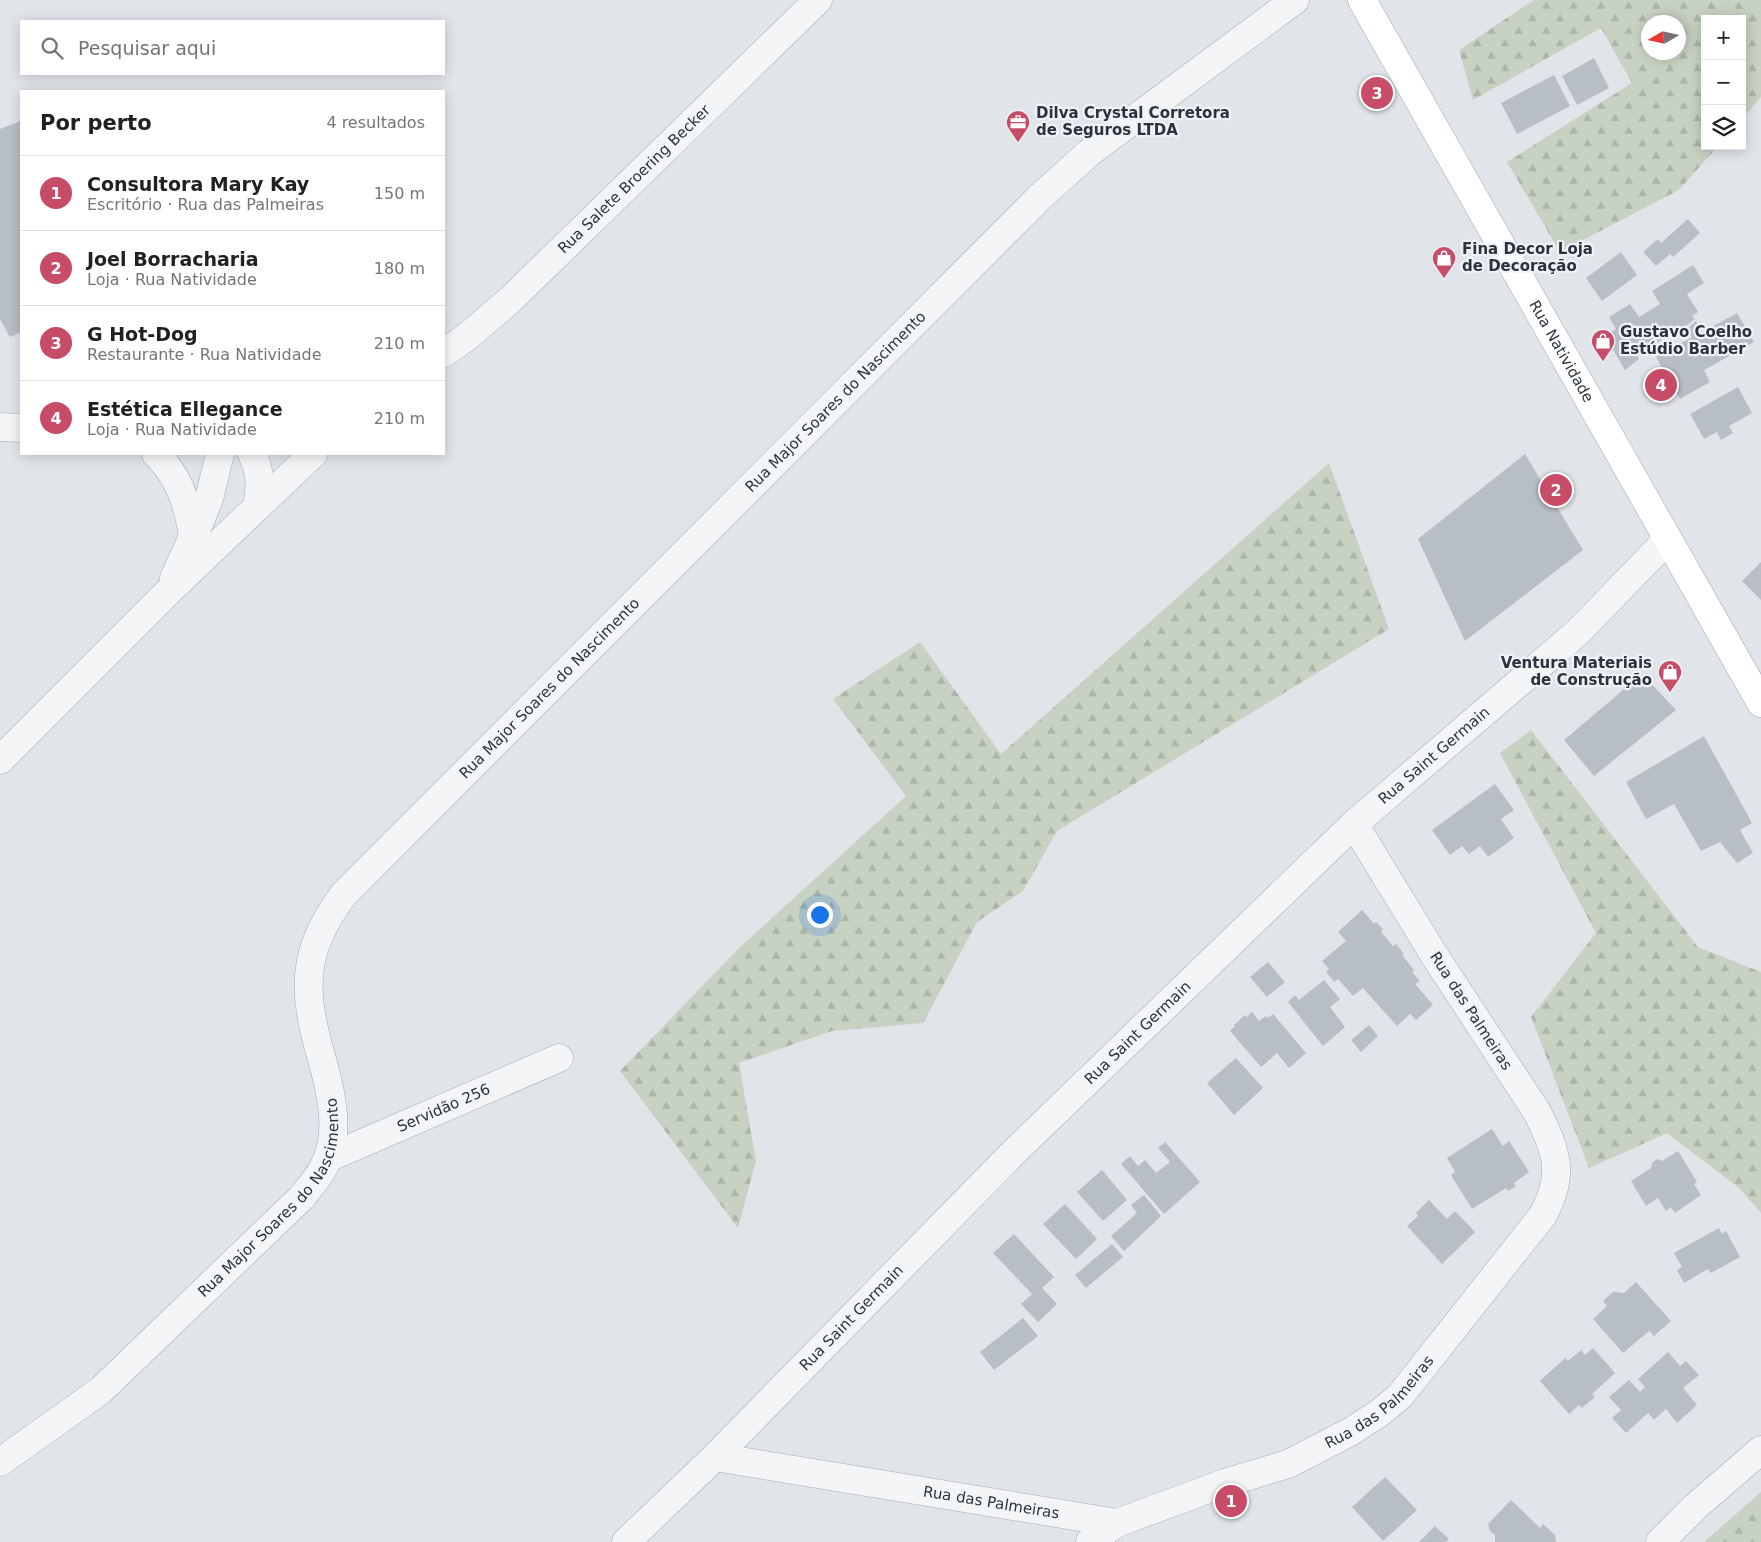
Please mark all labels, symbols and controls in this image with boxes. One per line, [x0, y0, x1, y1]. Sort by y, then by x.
north arrow [1641, 15, 1686, 60]
map controls [1701, 15, 1746, 150]
button: + [1701, 15, 1746, 60]
search box [20, 20, 445, 75]
icon: search [38, 34, 66, 62]
text: Pesquisar aqui [78, 37, 216, 59]
button: − [1701, 60, 1746, 105]
pin: 3 [1361, 74, 1393, 112]
street label: Rua Salete Broering Becker [554, 100, 715, 257]
place label: Dilva Crystal Corretora de Seguros LTDA [1036, 104, 1230, 139]
button: layers [1701, 105, 1746, 150]
office icon: Dilva Crystal Corretora de Seguros LTDA [1005, 109, 1031, 143]
text: Por perto [40, 111, 152, 135]
text: 4 resultados [326, 113, 425, 132]
text: Consultora Mary Kay [87, 173, 309, 195]
text: 1 [50, 184, 62, 203]
text: 150 m [374, 184, 425, 203]
text: Escritório · Rua das Palmeiras [87, 195, 324, 214]
place label: Fina Decor Loja de Decoração [1462, 240, 1593, 275]
shop icon: Fina Decor Loja de Decoração [1431, 245, 1457, 279]
text: Joel Borracharia [87, 248, 259, 270]
text: 2 [50, 259, 62, 278]
text: 180 m [374, 259, 425, 278]
text: Loja · Rua Natividade [87, 270, 257, 289]
street label: Rua Natividade [1525, 297, 1597, 406]
street label: Rua Major Soares do Nascimento [742, 308, 930, 496]
text: G Hot-Dog [87, 323, 198, 345]
place label: Gustavo Coelho Estúdio Barber [1620, 323, 1752, 358]
shop icon: Gustavo Coelho Estúdio Barber [1590, 328, 1616, 362]
text: 3 [50, 334, 62, 353]
text: 210 m [374, 334, 425, 353]
text: Restaurante · Rua Natividade [87, 345, 322, 364]
pin: 4 [1645, 366, 1677, 404]
text: Estética Ellegance [87, 398, 283, 420]
text: 4 [50, 409, 62, 428]
text: 210 m [374, 409, 425, 428]
text: Loja · Rua Natividade [87, 420, 257, 439]
pin: 2 [1540, 471, 1572, 509]
street label: Rua Major Soares do Nascimento [455, 594, 643, 782]
place label: Ventura Materiais de Construção [1501, 654, 1652, 689]
shop icon: Ventura Materiais de Construção [1657, 659, 1683, 693]
street label: Rua Saint Germain [1375, 703, 1493, 808]
your location [807, 902, 833, 928]
street label: Rua das Palmeiras [1426, 948, 1516, 1074]
street label: Rua Saint Germain [1081, 977, 1195, 1088]
street label: Servidão 256 [394, 1080, 493, 1136]
street label: Rua Major Soares do Nascimento [194, 1097, 342, 1301]
street label: Rua Saint Germain [796, 1261, 907, 1374]
street label: Rua das Palmeiras [1322, 1352, 1438, 1452]
street label: Rua das Palmeiras [922, 1482, 1061, 1522]
pin: 1 [1215, 1482, 1247, 1520]

